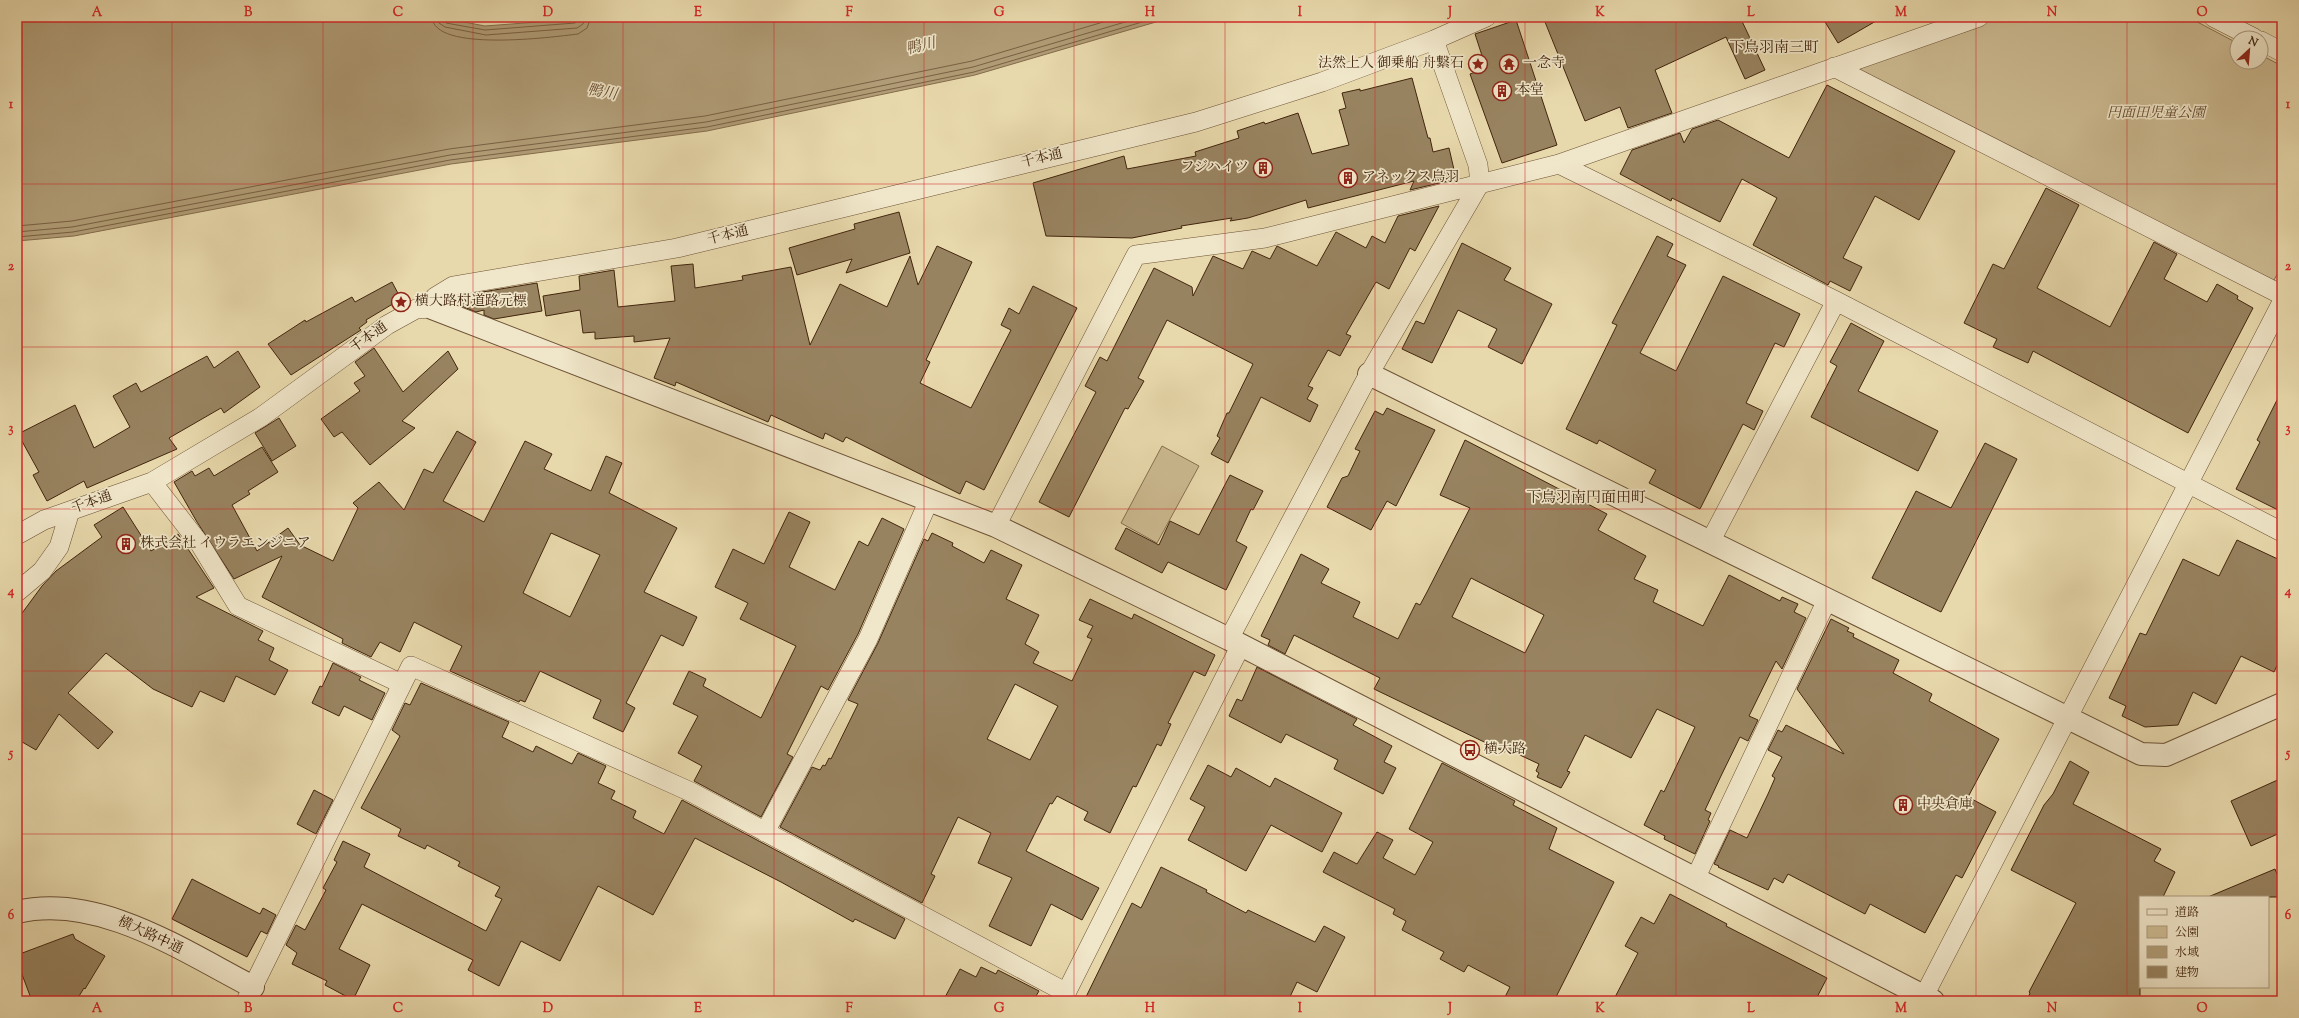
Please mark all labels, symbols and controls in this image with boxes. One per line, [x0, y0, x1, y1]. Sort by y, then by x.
text: A [92, 4, 103, 22]
text: B [244, 4, 253, 22]
text: C [393, 4, 403, 22]
text: D [543, 4, 553, 22]
text: E [694, 4, 702, 22]
text: F [845, 4, 853, 22]
text: G [994, 4, 1005, 22]
text: H [1145, 4, 1156, 22]
text: I [1298, 4, 1303, 22]
text: J [1447, 4, 1452, 22]
text: K [1595, 4, 1605, 22]
text: L [1747, 4, 1755, 22]
text: M [1895, 4, 1907, 22]
text: N [2047, 4, 2058, 22]
text: O [2196, 4, 2208, 22]
north arrow [2229, 30, 2269, 70]
text: N [2245, 32, 2261, 51]
water label: 鴨川 [904, 33, 940, 61]
district label: 下鳥羽南三町 [1729, 38, 1819, 59]
place icon: 法然上人 御乗船 舟繋石 [1467, 53, 1489, 75]
temple icon: 一念寺 [1498, 53, 1520, 75]
place label: 法然上人 御乗船 舟繋石 [1318, 54, 1464, 74]
place label: 一念寺 [1523, 54, 1565, 74]
water label: 鴨川 [585, 80, 621, 106]
building icon: 本堂 [1491, 80, 1513, 102]
place label: 本堂 [1516, 81, 1544, 101]
text: 1 [9, 96, 14, 114]
text: 1 [2286, 96, 2291, 114]
park label: 円面田児童公園 [2107, 104, 2207, 124]
street label: 千本通 [1019, 144, 1065, 174]
building icon: フジハイツ [1252, 157, 1274, 179]
place label: フジハイツ [1181, 158, 1249, 178]
building icon: アネックス鳥羽 [1337, 167, 1359, 189]
place label: アネックス鳥羽 [1362, 168, 1459, 188]
street label: 千本通 [705, 221, 751, 251]
text: 2 [8, 258, 15, 276]
text: 2 [2285, 258, 2292, 276]
place icon: 横大路村道路元標 [390, 291, 412, 313]
place label: 横大路村道路元標 [415, 292, 527, 312]
street label: 千本通 [346, 318, 392, 358]
text: 3 [8, 420, 14, 438]
text: 3 [2285, 420, 2291, 438]
street label: 千本通 [69, 486, 115, 520]
district label: 下鳥羽南円面田町 [1526, 488, 1646, 509]
building icon: 株式会社 イウラエンジニア [115, 533, 137, 555]
place label: 株式会社 イウラエンジニア [140, 534, 311, 554]
text: 4 [7, 583, 15, 601]
text: 4 [2284, 583, 2292, 601]
bus stop icon: 横大路 [1459, 739, 1481, 761]
place label: 横大路 [1484, 740, 1526, 760]
text: 5 [8, 745, 14, 763]
text: 5 [2285, 745, 2291, 763]
building icon: 中央倉庫 [1892, 794, 1914, 816]
place label: 中央倉庫 [1917, 795, 1973, 815]
legend [2139, 896, 2269, 988]
text: 道路 [2175, 904, 2199, 922]
text: 6 [8, 907, 15, 925]
text: 6 [2285, 907, 2292, 925]
street label: 横大路中通 [114, 912, 186, 960]
text: 公園 [2175, 924, 2199, 942]
text: 水域 [2175, 944, 2199, 962]
text: 建物 [2175, 964, 2199, 982]
text: A [92, 1000, 103, 1018]
text: B [244, 1000, 253, 1018]
text: C [393, 1000, 403, 1018]
text: D [543, 1000, 553, 1018]
text: E [694, 1000, 702, 1018]
text: F [845, 1000, 853, 1018]
text: G [994, 1000, 1005, 1018]
text: H [1145, 1000, 1156, 1018]
text: I [1298, 1000, 1303, 1018]
text: J [1447, 1000, 1452, 1018]
text: K [1595, 1000, 1605, 1018]
text: L [1747, 1000, 1755, 1018]
text: M [1895, 1000, 1907, 1018]
text: N [2047, 1000, 2058, 1018]
text: O [2196, 1000, 2208, 1018]

